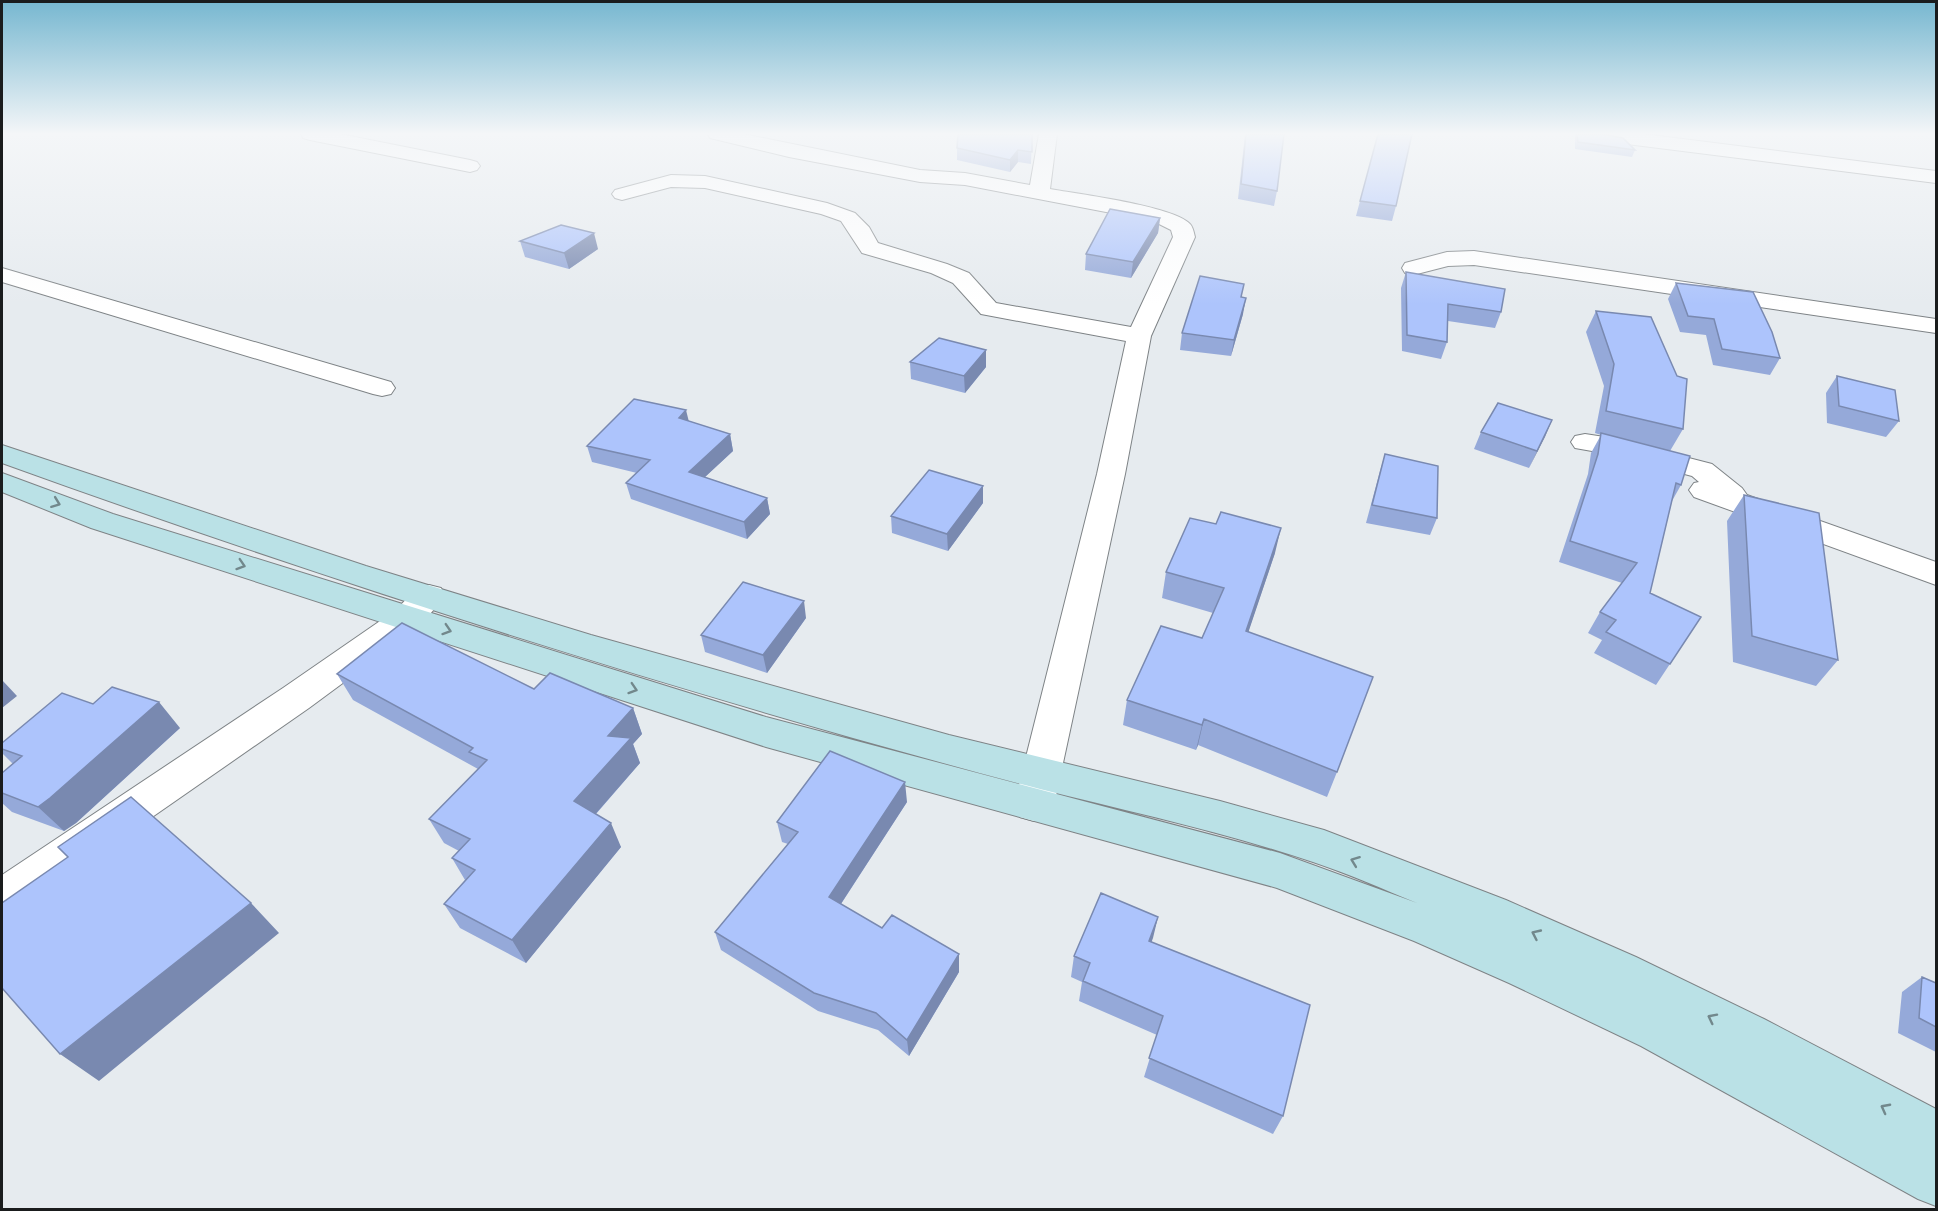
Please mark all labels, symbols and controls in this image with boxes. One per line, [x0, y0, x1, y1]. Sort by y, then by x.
one-way arrow [50, 496, 61, 508]
one-way arrow [235, 558, 246, 570]
one-way arrow [441, 623, 452, 635]
one-way arrow [627, 682, 638, 695]
one-way arrow [1351, 855, 1361, 868]
one-way arrow [1532, 929, 1543, 941]
one-way arrow [1708, 1013, 1719, 1025]
one-way arrow [1881, 1104, 1891, 1115]

